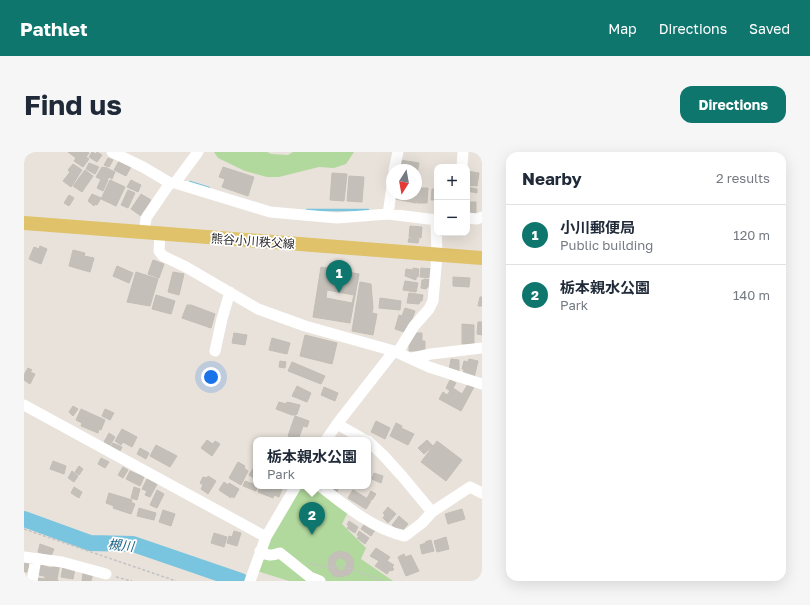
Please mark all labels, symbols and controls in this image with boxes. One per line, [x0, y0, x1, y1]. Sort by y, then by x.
text: Pathlet [20, 17, 88, 40]
text: Map [608, 20, 637, 37]
text: Directions [659, 20, 727, 37]
text: Saved [749, 20, 790, 37]
button: Directions [680, 86, 786, 123]
text: Find us [24, 88, 122, 121]
north arrow [386, 164, 422, 200]
map controls [434, 164, 470, 236]
button: + [434, 164, 470, 200]
text: Nearby [522, 168, 582, 189]
text: 2 results [716, 170, 770, 186]
button: − [434, 200, 470, 236]
text: 小川郵便局 [560, 218, 635, 236]
text: 1 [532, 227, 538, 243]
text: 120 m [733, 227, 770, 243]
street label: 熊谷小川秩父線 [211, 231, 295, 251]
text: Public building [560, 237, 653, 253]
pin: 1 [326, 260, 352, 293]
text: 栃本親水公園 [560, 278, 650, 296]
text: 2 [531, 287, 539, 303]
text: 140 m [733, 287, 770, 303]
text: Park [560, 297, 588, 313]
your location [201, 367, 221, 387]
popup [253, 437, 371, 489]
text: 栃本親水公園 [267, 447, 357, 465]
text: Park [267, 466, 295, 482]
pin: 2 [299, 502, 325, 535]
water label: 槻川 [107, 536, 137, 554]

